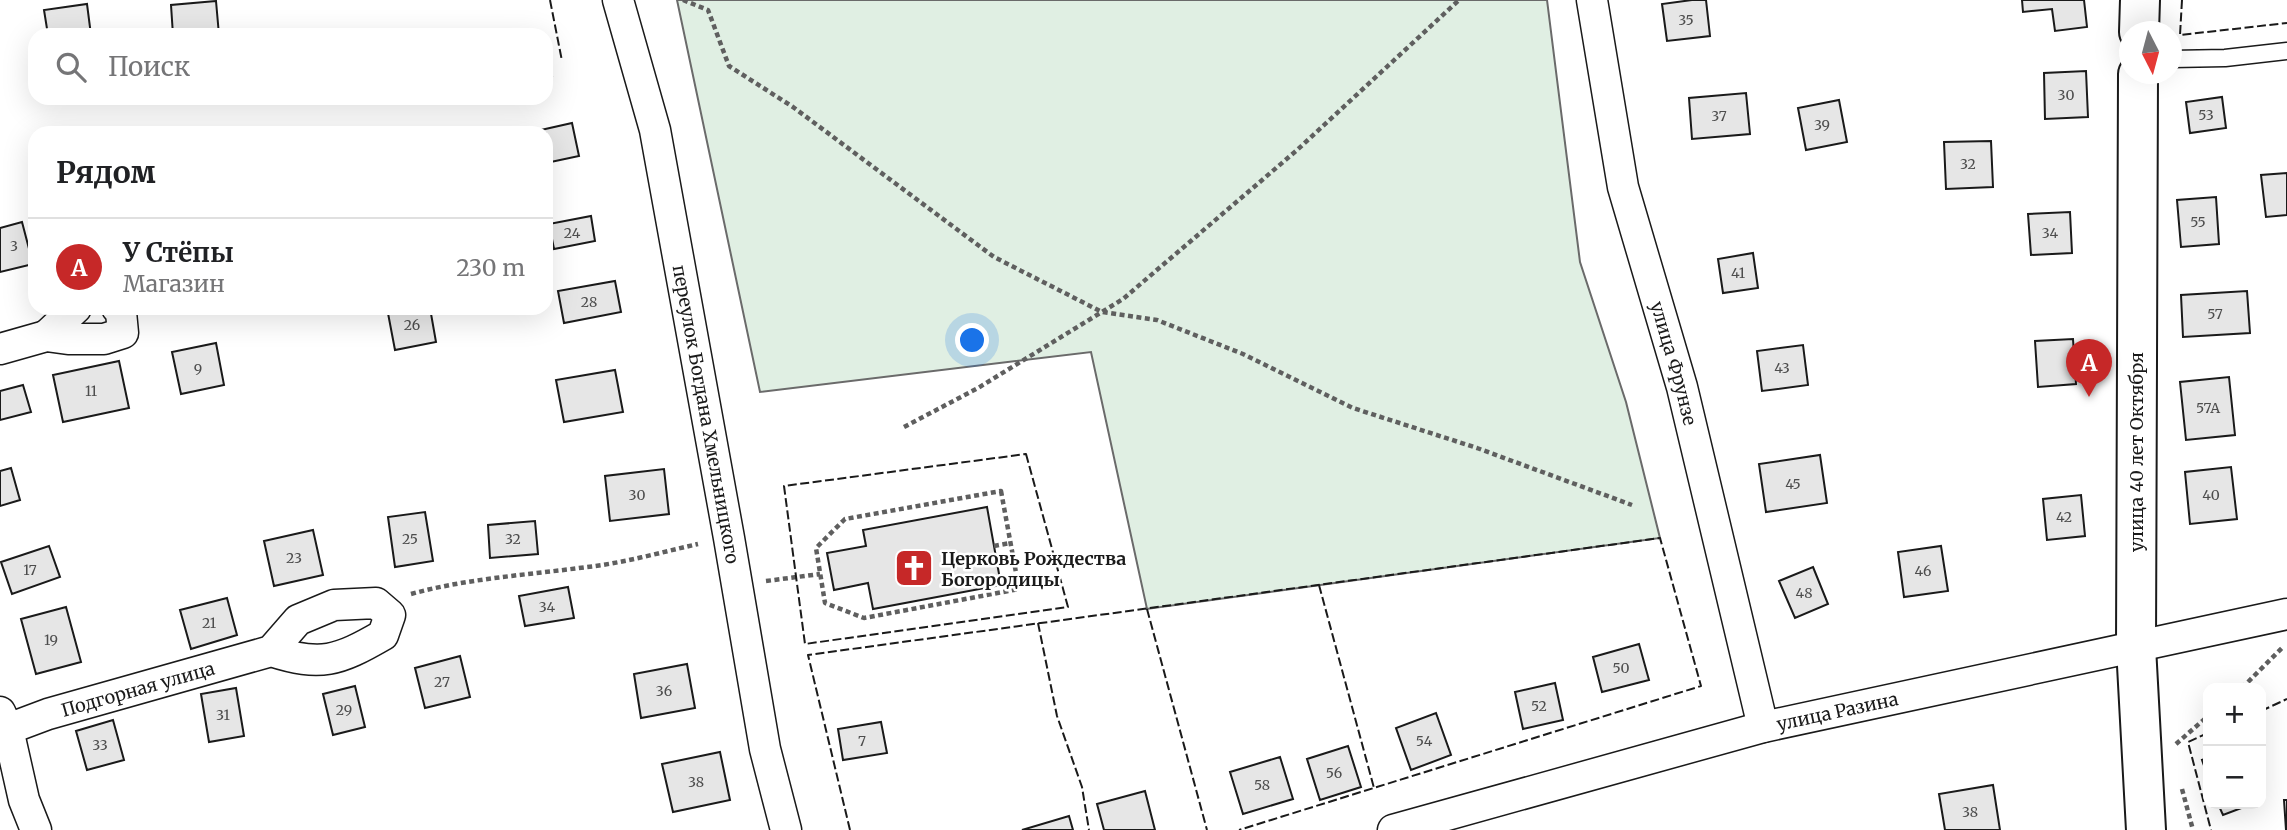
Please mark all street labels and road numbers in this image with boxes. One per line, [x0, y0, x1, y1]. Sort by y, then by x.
street label: переулок Богдана Хмельницкого [668, 263, 745, 565]
street label: улица Фрунзе [1646, 298, 1702, 427]
street label: улица 40 лет Октября [2125, 352, 2148, 552]
street label: Подгорная улица [58, 656, 217, 721]
street label: улица Разина [1774, 687, 1900, 735]

